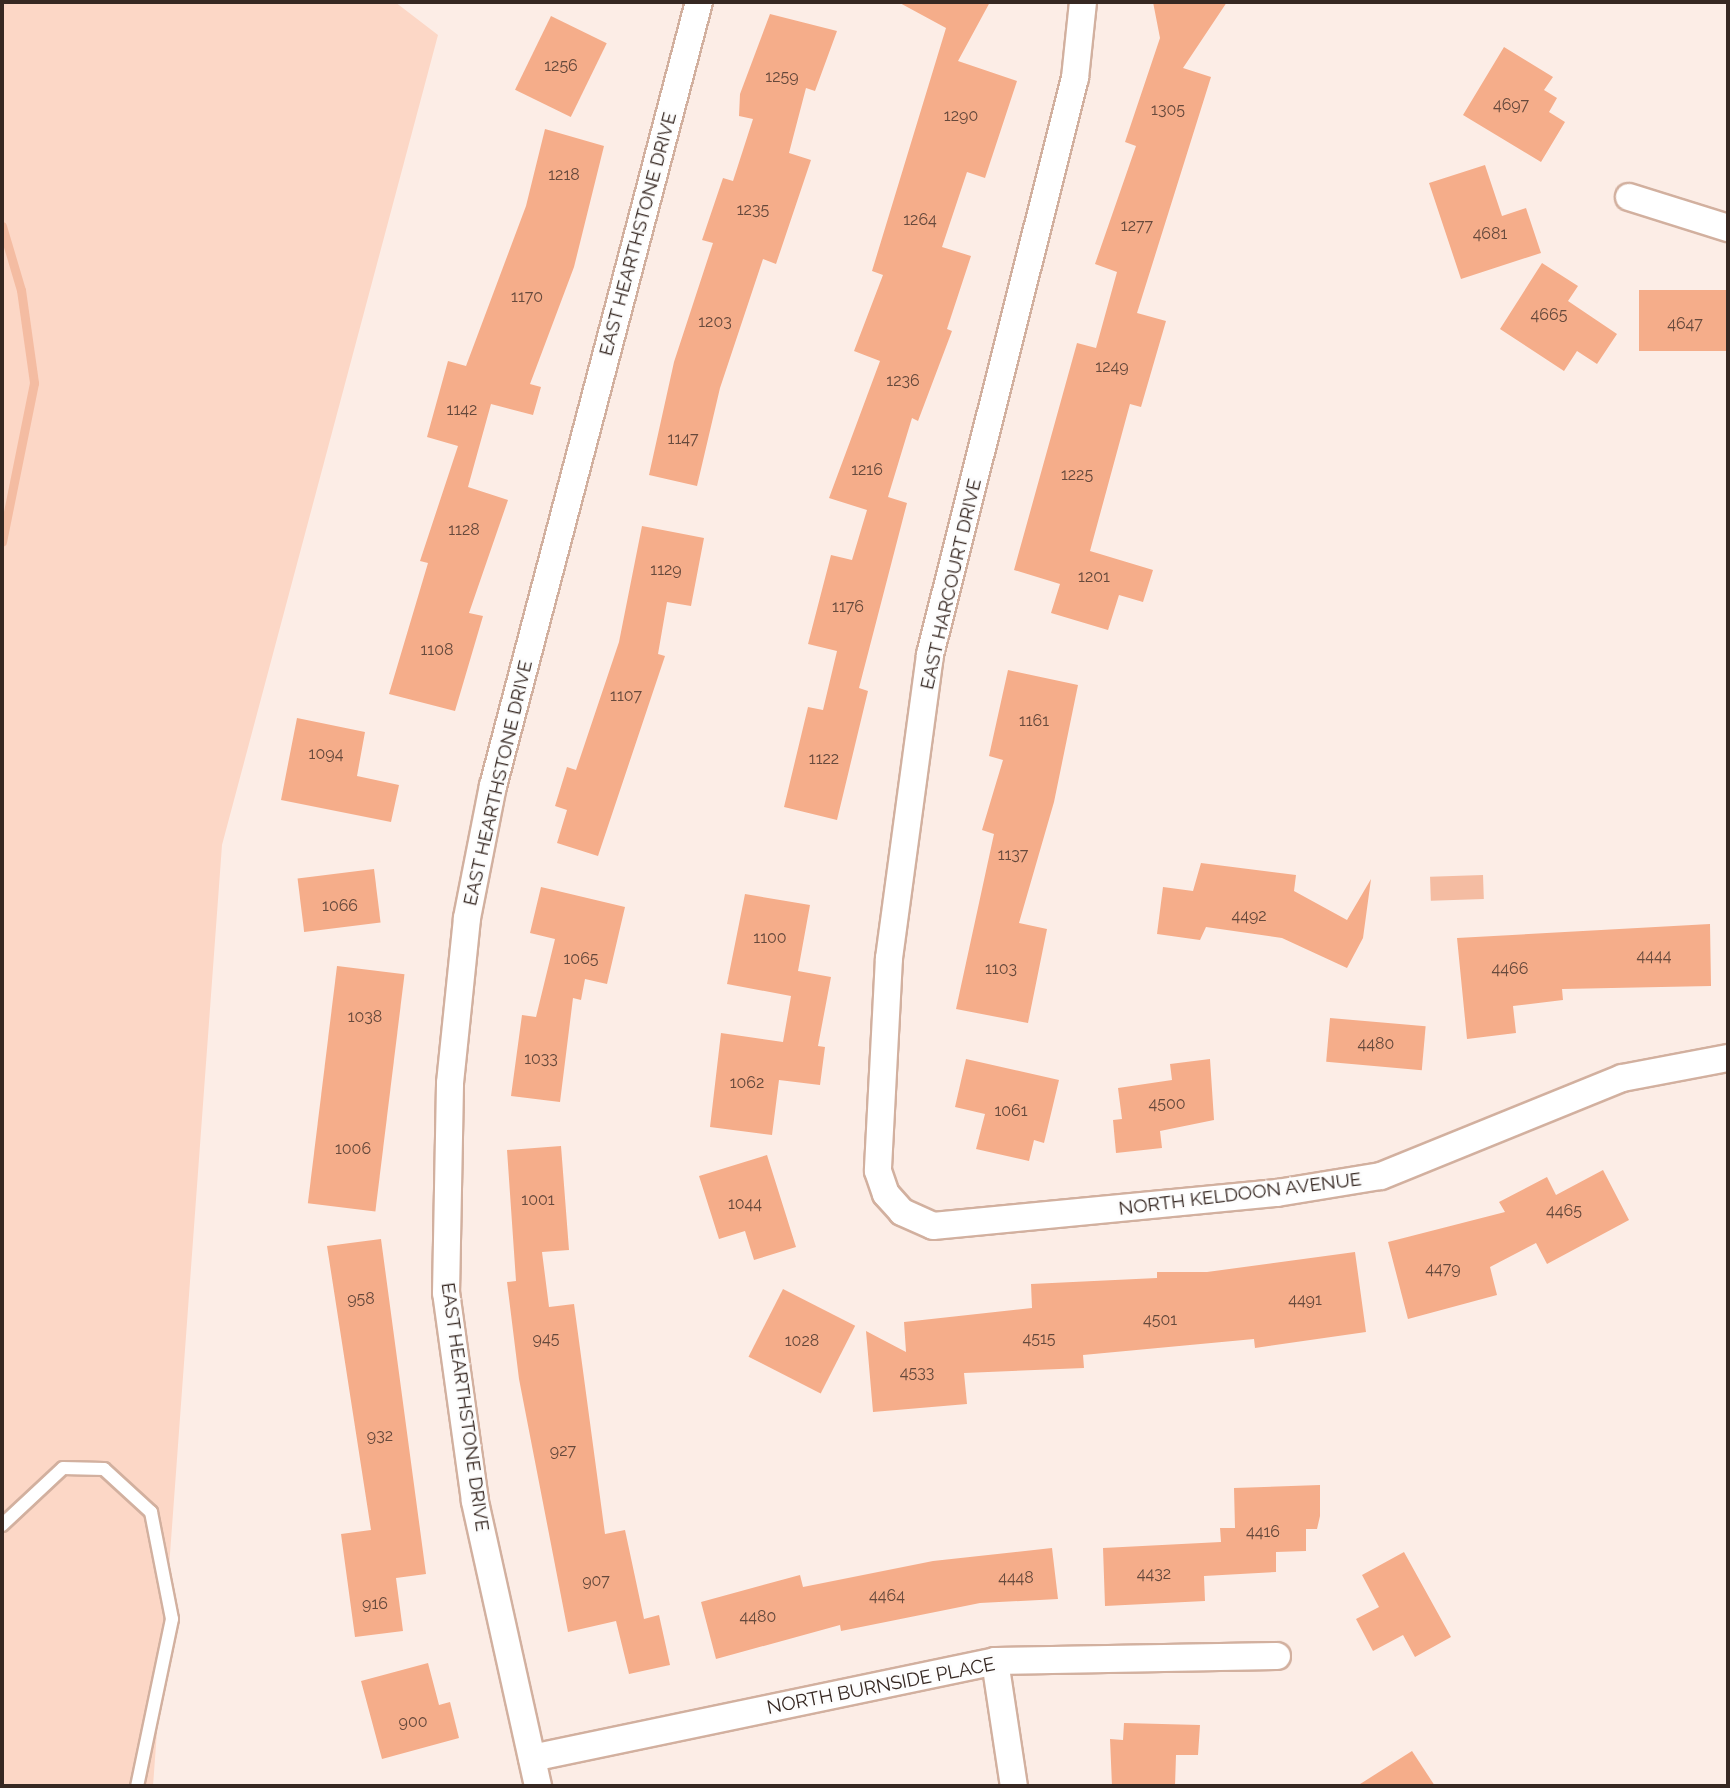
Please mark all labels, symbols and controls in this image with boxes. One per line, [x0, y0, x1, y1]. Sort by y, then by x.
house number: 1256 [544, 56, 578, 76]
house number: 1259 [765, 67, 799, 87]
house number: 4697 [1493, 95, 1529, 115]
house number: 1305 [1151, 100, 1185, 120]
house number: 1290 [944, 106, 978, 126]
street label: EAST HEARTHSTONE DRIVE [594, 110, 682, 358]
house number: 1218 [548, 165, 580, 185]
house number: 1235 [737, 200, 769, 220]
house number: 1264 [903, 210, 937, 230]
house number: 1277 [1121, 216, 1153, 236]
house number: 4681 [1473, 224, 1507, 244]
house number: 1170 [511, 287, 543, 307]
house number: 4665 [1531, 305, 1567, 325]
house number: 1203 [698, 312, 732, 332]
house number: 4647 [1667, 314, 1703, 334]
house number: 1249 [1095, 357, 1129, 377]
house number: 1236 [886, 371, 920, 391]
house number: 1142 [447, 400, 477, 420]
house number: 1147 [668, 429, 698, 449]
house number: 1216 [851, 460, 883, 480]
house number: 1225 [1061, 465, 1093, 485]
street label: EAST HARCOURT DRIVE [916, 476, 986, 692]
house number: 1128 [448, 520, 480, 540]
house number: 1129 [650, 560, 682, 580]
house number: 1201 [1078, 567, 1110, 587]
house number: 1176 [832, 597, 864, 617]
house number: 1108 [421, 640, 453, 660]
street label: EAST HEARTHSTONE DRIVE [459, 658, 537, 908]
house number: 1107 [610, 686, 642, 706]
house number: 1161 [1019, 711, 1049, 731]
house number: 1094 [309, 744, 343, 764]
house number: 1122 [809, 749, 839, 769]
house number: 1137 [998, 845, 1028, 865]
house number: 1066 [322, 896, 358, 916]
house number: 4492 [1231, 906, 1267, 926]
house number: 1100 [753, 928, 787, 948]
house number: 4444 [1637, 946, 1671, 966]
house number: 1065 [563, 949, 599, 969]
house number: 1103 [985, 959, 1017, 979]
house number: 4466 [1492, 959, 1528, 979]
house number: 1038 [348, 1007, 382, 1027]
house number: 4480 [1358, 1034, 1394, 1054]
house number: 1033 [524, 1049, 558, 1069]
house number: 1062 [730, 1073, 764, 1093]
house number: 4500 [1148, 1094, 1186, 1114]
house number: 1061 [994, 1101, 1028, 1121]
house number: 1006 [335, 1139, 371, 1159]
street label: NORTH KELDOON AVENUE [1117, 1168, 1363, 1220]
house number: 1001 [521, 1190, 555, 1210]
house number: 1044 [728, 1194, 762, 1214]
house number: 4465 [1546, 1201, 1582, 1221]
house number: 4479 [1425, 1259, 1461, 1279]
street label: EAST HEARTHSTONE DRIVE [436, 1281, 494, 1533]
house number: 958 [347, 1289, 375, 1309]
house number: 4491 [1288, 1290, 1322, 1310]
house number: 4501 [1143, 1310, 1177, 1330]
house number: 945 [533, 1329, 559, 1349]
house number: 4515 [1022, 1329, 1056, 1349]
house number: 1028 [785, 1331, 819, 1351]
house number: 4533 [900, 1363, 934, 1383]
house number: 932 [367, 1426, 393, 1446]
house number: 927 [550, 1441, 576, 1461]
house number: 4416 [1246, 1522, 1280, 1542]
house number: 4432 [1137, 1564, 1171, 1584]
house number: 4448 [998, 1568, 1034, 1588]
house number: 907 [582, 1571, 610, 1591]
house number: 4464 [869, 1586, 905, 1606]
house number: 916 [362, 1594, 388, 1614]
house number: 4480 [740, 1607, 776, 1627]
street label: NORTH BURNSIDE PLACE [765, 1653, 997, 1719]
house number: 900 [399, 1712, 427, 1732]

